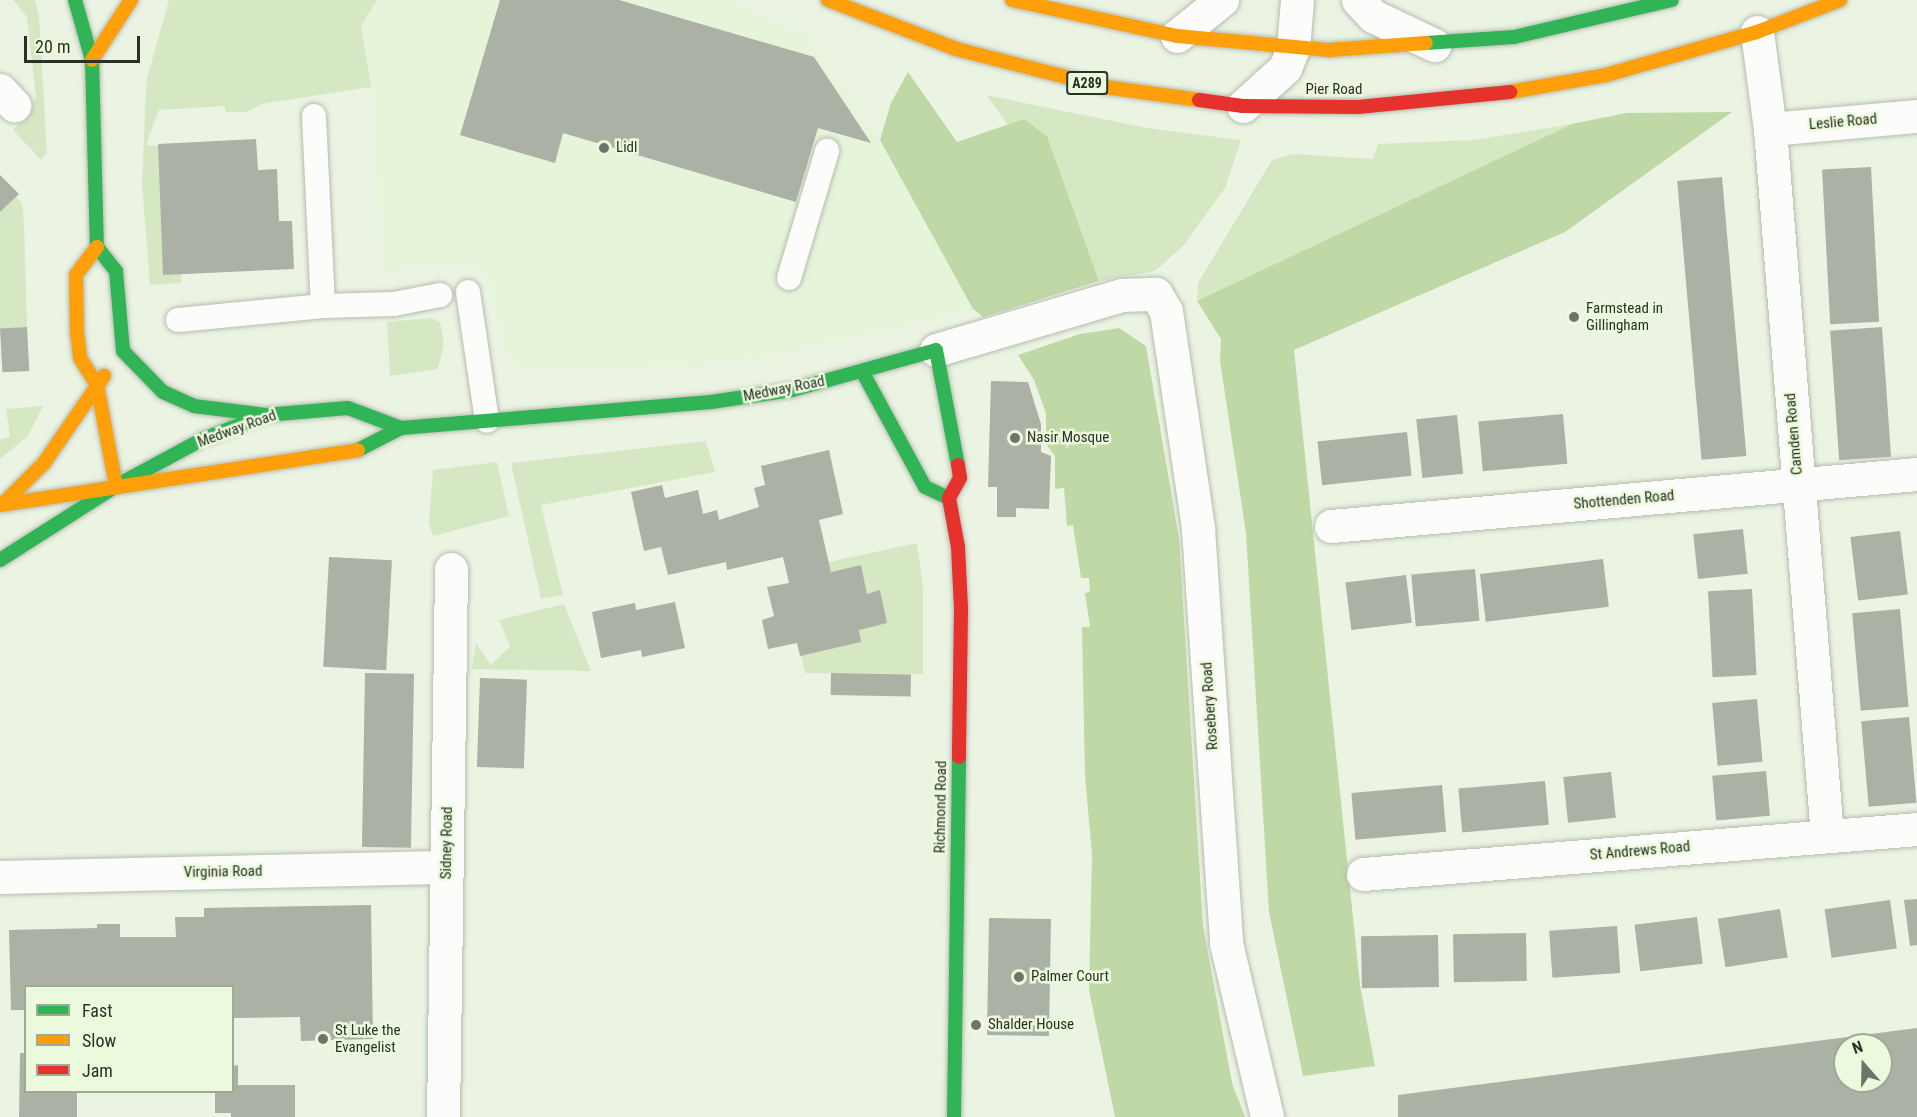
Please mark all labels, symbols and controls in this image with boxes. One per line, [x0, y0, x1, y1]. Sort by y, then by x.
scale bar [27, 24, 142, 62]
text: 20 m [35, 36, 70, 57]
road number: A289 [1066, 72, 1108, 94]
street label: Pier Road [1306, 81, 1362, 99]
street label: Leslie Road [1808, 110, 1878, 134]
place label: Lidl [616, 139, 637, 157]
marker: Lidl [597, 141, 611, 155]
place label: Farmstead in Gillingham [1586, 299, 1663, 334]
marker: Farmstead in Gillingham [1567, 310, 1581, 324]
street label: Medway Road [742, 372, 826, 406]
street label: Camden Road [1781, 392, 1807, 476]
street label: Medway Road [195, 406, 279, 452]
place label: Nasir Mosque [1027, 429, 1109, 447]
marker: Nasir Mosque [1008, 431, 1022, 445]
street label: Shottenden Road [1573, 487, 1675, 513]
street label: Rosebery Road [1198, 661, 1222, 751]
street label: Richmond Road [931, 761, 951, 853]
street label: Sidney Road [437, 807, 457, 879]
street label: St Andrews Road [1589, 838, 1691, 864]
street label: Virginia Road [184, 862, 262, 882]
place label: Palmer Court [1031, 968, 1109, 986]
marker: Palmer Court [1012, 970, 1026, 984]
legend [24, 985, 234, 1093]
text: Fast [82, 1000, 113, 1021]
place label: Shalder House [988, 1016, 1074, 1034]
marker: Shalder House [969, 1018, 983, 1032]
place label: St Luke the Evangelist [335, 1021, 401, 1056]
text: Slow [82, 1030, 116, 1051]
marker: St Luke the Evangelist [316, 1032, 330, 1046]
north arrow [1833, 1033, 1893, 1093]
text: N [1849, 1037, 1865, 1058]
text: Jam [82, 1060, 113, 1081]

